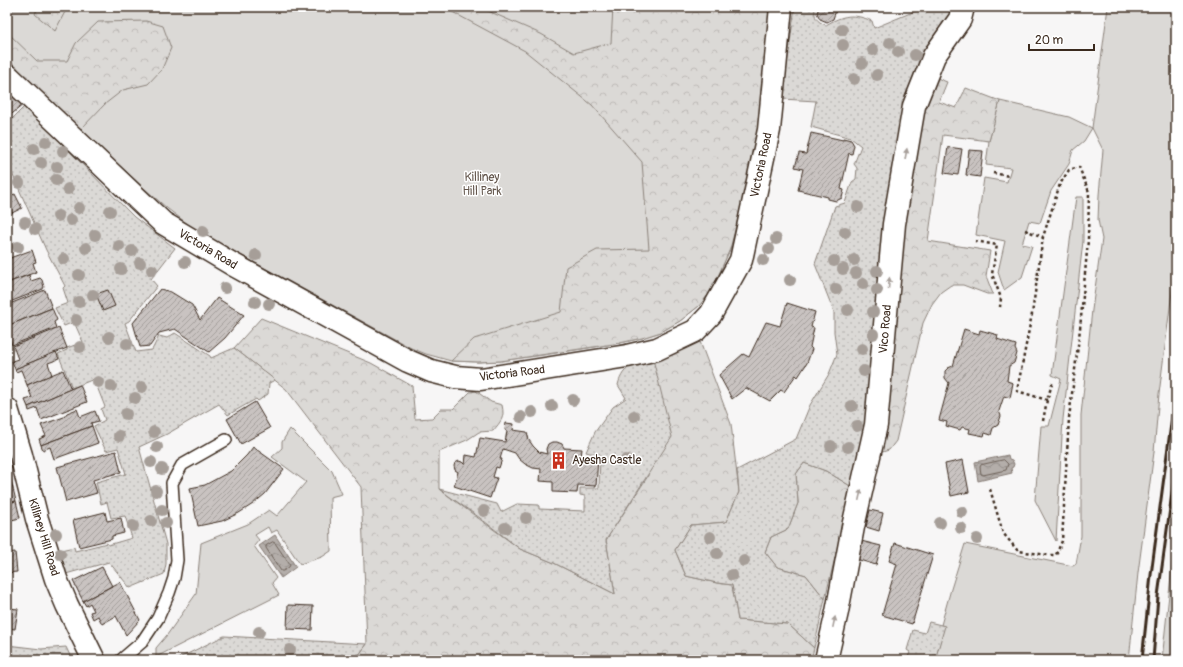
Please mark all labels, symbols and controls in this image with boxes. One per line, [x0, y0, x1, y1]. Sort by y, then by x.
scale bar [1029, 26, 1094, 52]
text: 20 m [1035, 33, 1064, 48]
street label: Victoria Road [747, 131, 776, 199]
one-way arrow [903, 148, 909, 160]
park label: Killiney Hill Park [462, 170, 502, 199]
street label: Victoria Road [176, 226, 240, 273]
one-way arrow [885, 277, 892, 289]
street label: Vico Road [876, 304, 895, 354]
street label: Victoria Road [478, 362, 546, 385]
building icon: Ayesha Castle [549, 450, 569, 470]
place label: Ayesha Castle [572, 453, 641, 468]
one-way arrow [858, 488, 864, 501]
street label: Killiney Hill Road [25, 496, 62, 578]
one-way arrow [832, 616, 838, 628]

